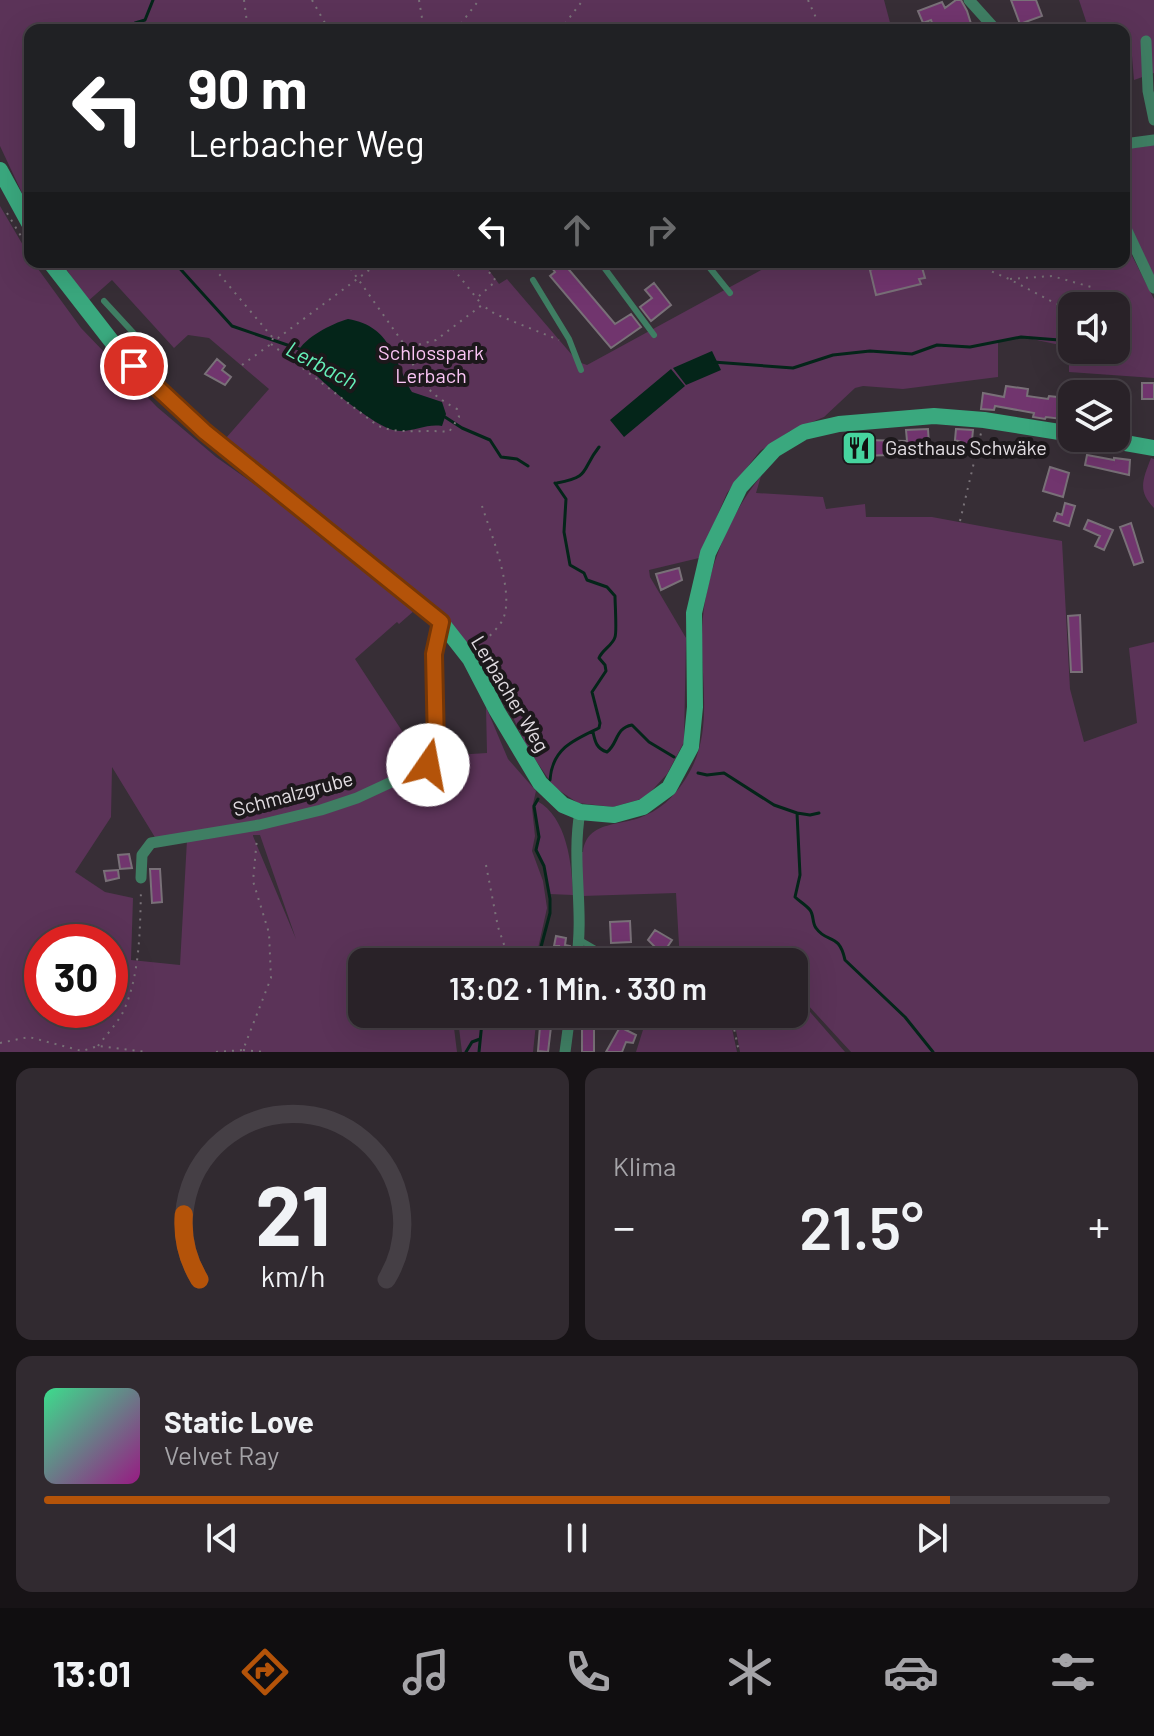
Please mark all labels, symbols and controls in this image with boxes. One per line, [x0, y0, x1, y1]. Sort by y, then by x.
text: 90 m [188, 53, 308, 120]
icon: left [56, 56, 160, 160]
text: Lerbacher Weg [188, 121, 424, 164]
icon: left [471, 208, 515, 252]
icon: ahead [555, 208, 599, 252]
icon: right [639, 208, 683, 252]
map controls [1058, 292, 1130, 452]
button: sound [1058, 292, 1130, 364]
pin [100, 332, 168, 400]
water label: Lerbach [282, 335, 363, 394]
park label: Schlosspark Lerbach [378, 340, 484, 387]
icon: arrive [112, 344, 156, 388]
button: layers [1058, 380, 1130, 452]
restaurant icon: Gasthaus Schwäke [840, 429, 878, 467]
place label: Gasthaus Schwäke [885, 435, 1047, 459]
street label: Lerbacher Weg [467, 631, 555, 756]
position arrow [386, 723, 470, 807]
street label: Schmalzgrube [230, 765, 355, 821]
speed limit sign: 30 [24, 924, 128, 1028]
text: 13:02 · 1 Min. · 330 m [449, 970, 707, 1006]
text: Klima [613, 1150, 676, 1181]
text: 21 [255, 1163, 330, 1263]
text: 21.5° [799, 1190, 924, 1262]
text: − [613, 1199, 635, 1252]
text: + [1088, 1199, 1110, 1252]
text: km/h [260, 1258, 325, 1293]
text: Static Love [164, 1403, 314, 1439]
text: Velvet Ray [164, 1439, 279, 1470]
icon: previous [200, 1516, 244, 1560]
icon: pause [555, 1516, 599, 1560]
icon: next [910, 1516, 954, 1560]
icon: directions [237, 1644, 293, 1700]
icon: music [398, 1644, 454, 1700]
icon: phone [560, 1644, 616, 1700]
icon: climate [722, 1644, 778, 1700]
icon: car [883, 1644, 939, 1700]
icon: filters [1045, 1644, 1101, 1700]
text: 13:01 [53, 1651, 131, 1694]

